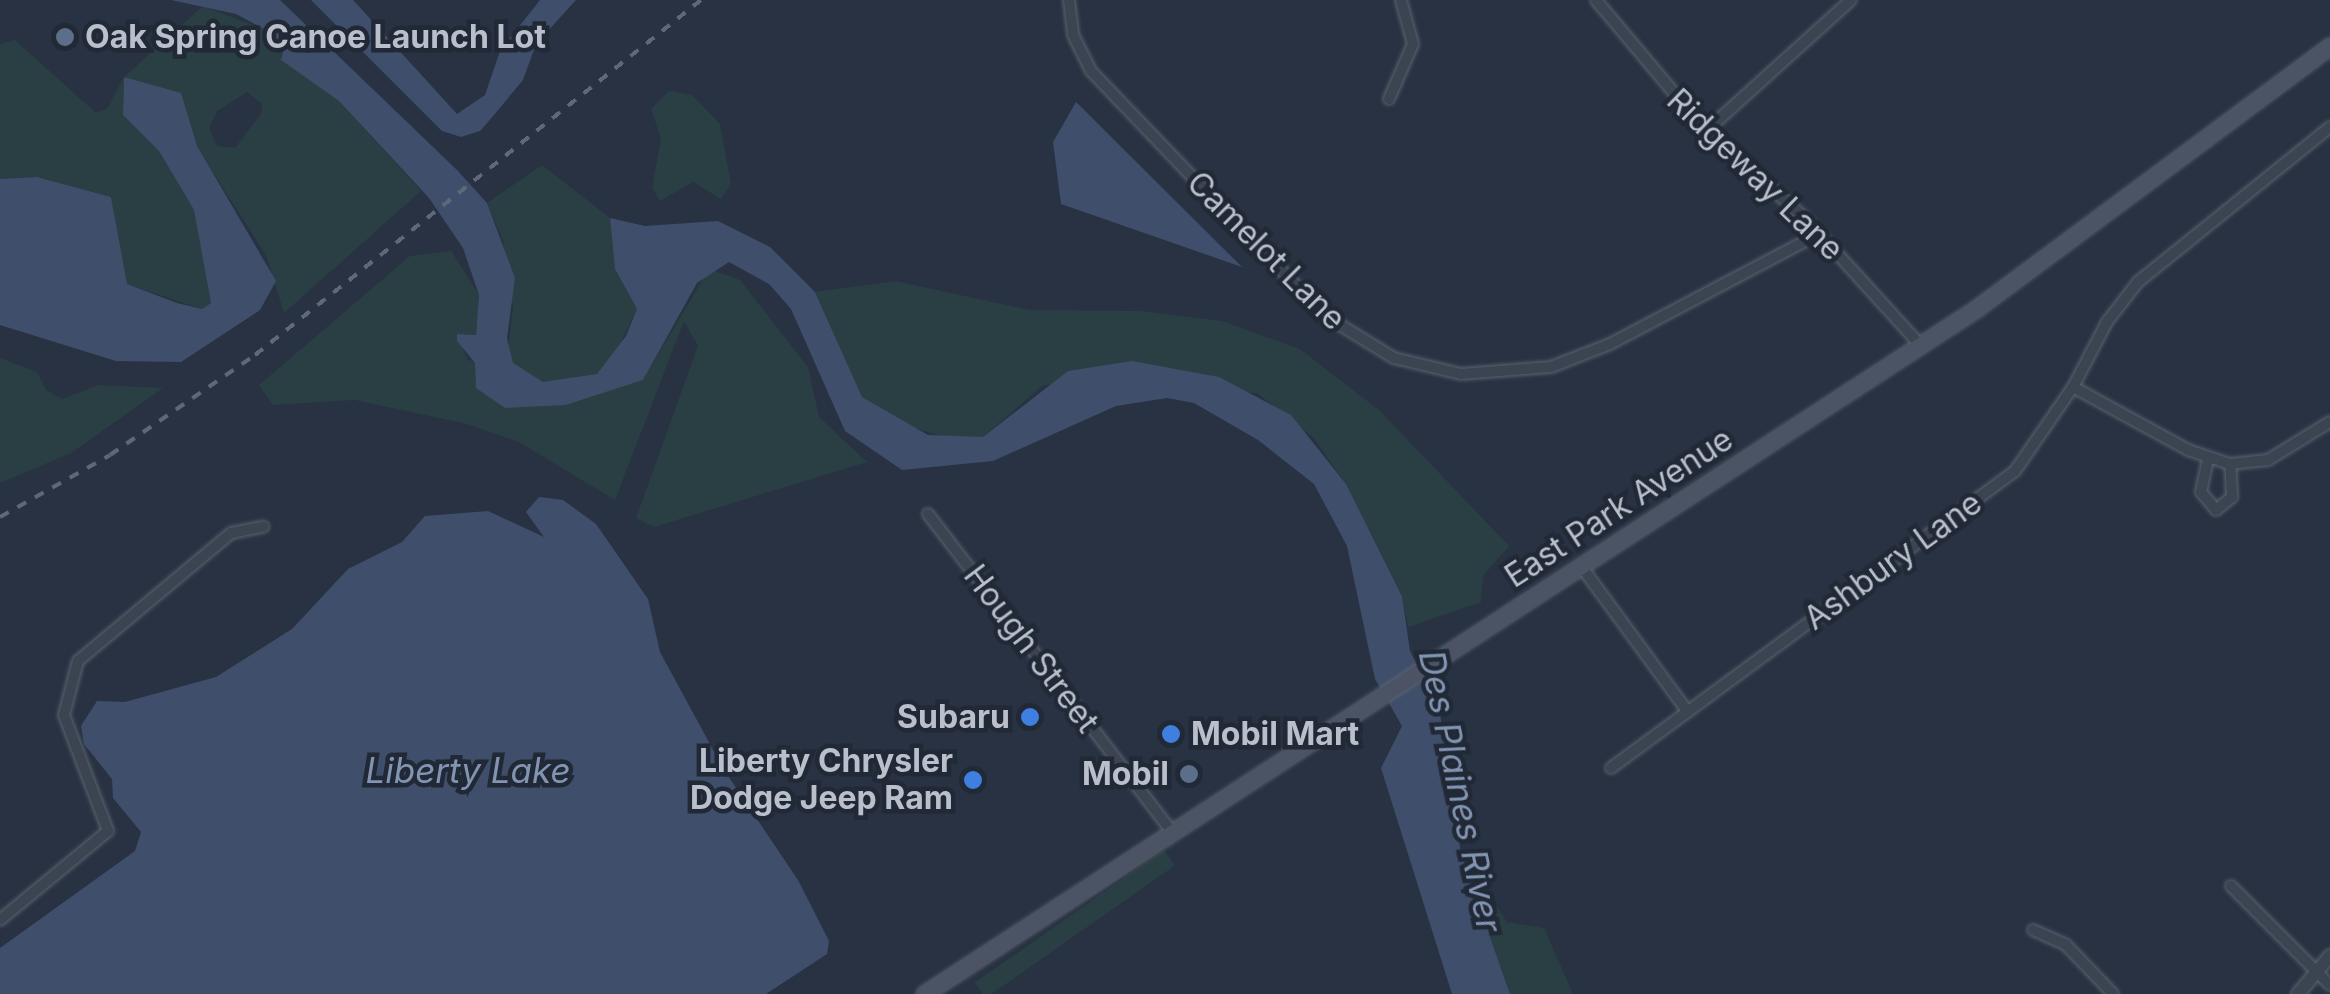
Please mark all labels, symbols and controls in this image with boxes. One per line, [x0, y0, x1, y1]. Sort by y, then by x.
place label: Oak Spring Canoe Launch Lot [85, 18, 546, 56]
marker: Oak Spring Canoe Launch Lot [54, 26, 76, 48]
street label: Ridgeway Lane [1659, 81, 1851, 269]
street label: Camelot Lane [1179, 164, 1353, 338]
street label: East Park Avenue [1498, 420, 1740, 596]
street label: Ashbury Lane [1797, 484, 1989, 638]
street label: Hough Street [956, 558, 1106, 740]
water label: Des Plaines River [1411, 646, 1511, 936]
place label: Subaru [897, 698, 1010, 736]
marker: Subaru [1019, 706, 1041, 728]
place label: Mobil Mart [1191, 715, 1359, 753]
marker: Mobil Mart [1160, 723, 1182, 745]
place label: Liberty Chrysler Dodge Jeep Ram [690, 743, 953, 818]
water label: Liberty Lake [365, 749, 571, 791]
place label: Mobil [1082, 755, 1169, 793]
marker: Mobil [1178, 763, 1200, 785]
marker: Liberty Chrysler Dodge Jeep Ram [962, 769, 984, 791]

